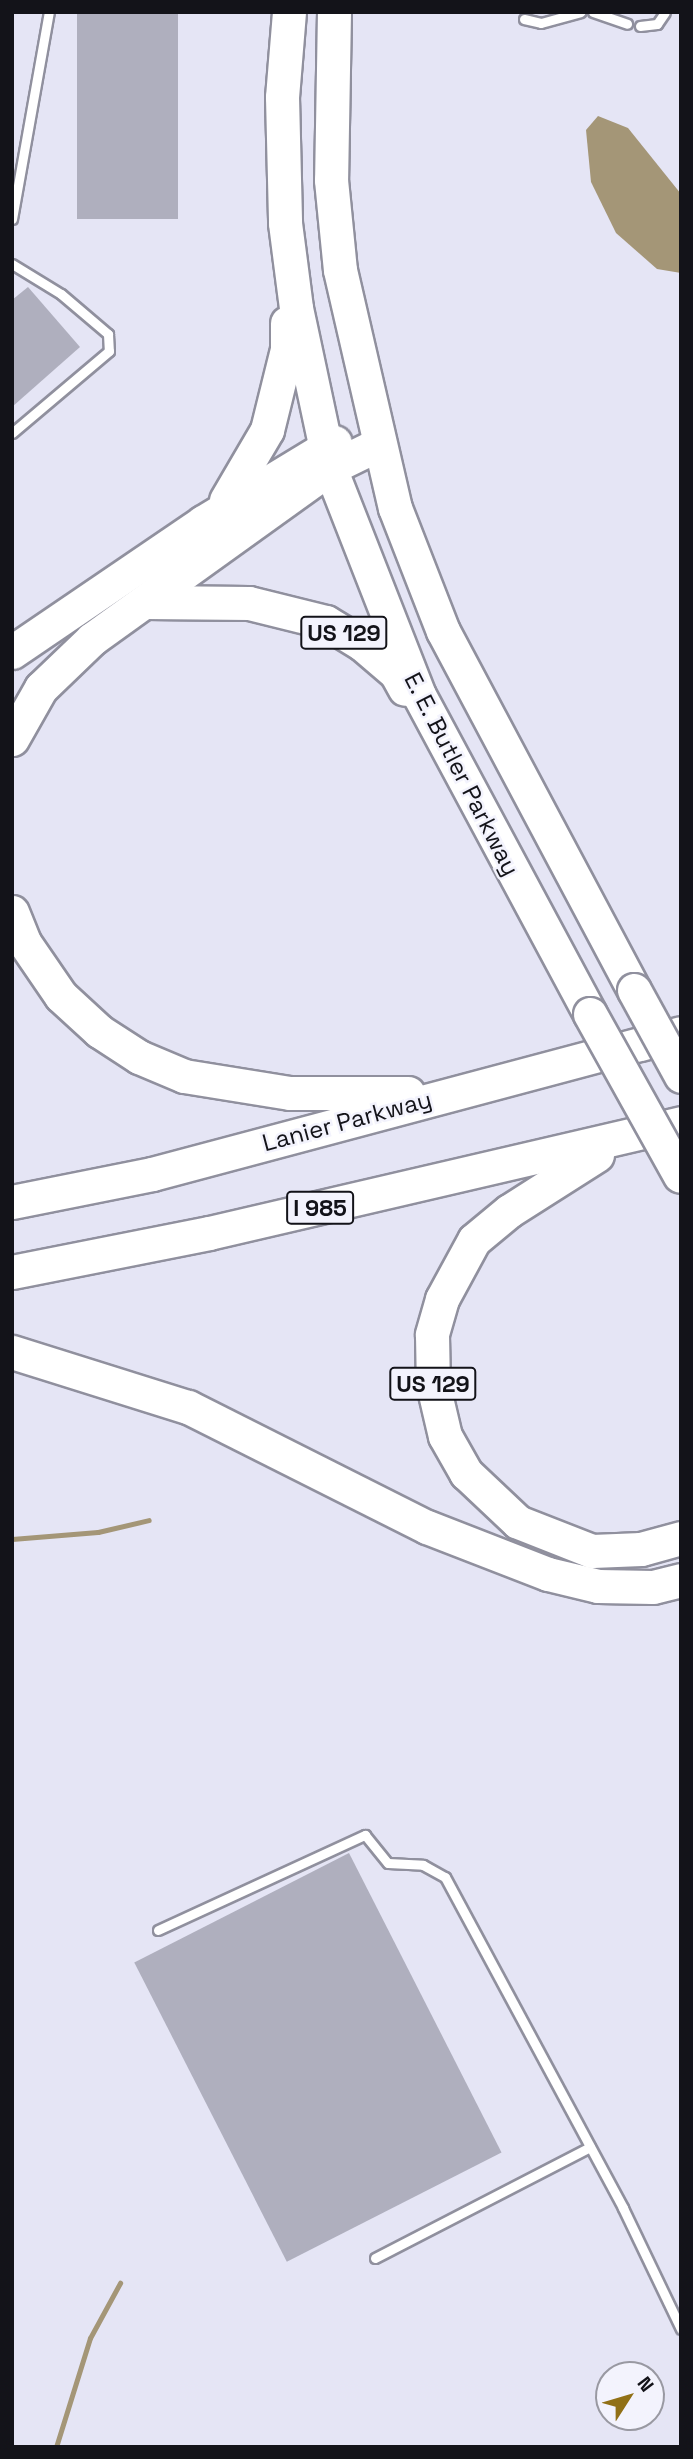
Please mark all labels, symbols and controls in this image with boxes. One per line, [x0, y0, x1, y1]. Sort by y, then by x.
road number: US 129 [300, 614, 388, 652]
street label: E. E. Butler Parkway [398, 667, 526, 881]
street label: Lanier Parkway [259, 1085, 435, 1157]
road number: I 985 [285, 1189, 355, 1228]
road number: US 129 [389, 1364, 477, 1404]
north arrow [595, 2361, 665, 2431]
text: N [632, 2372, 659, 2397]

